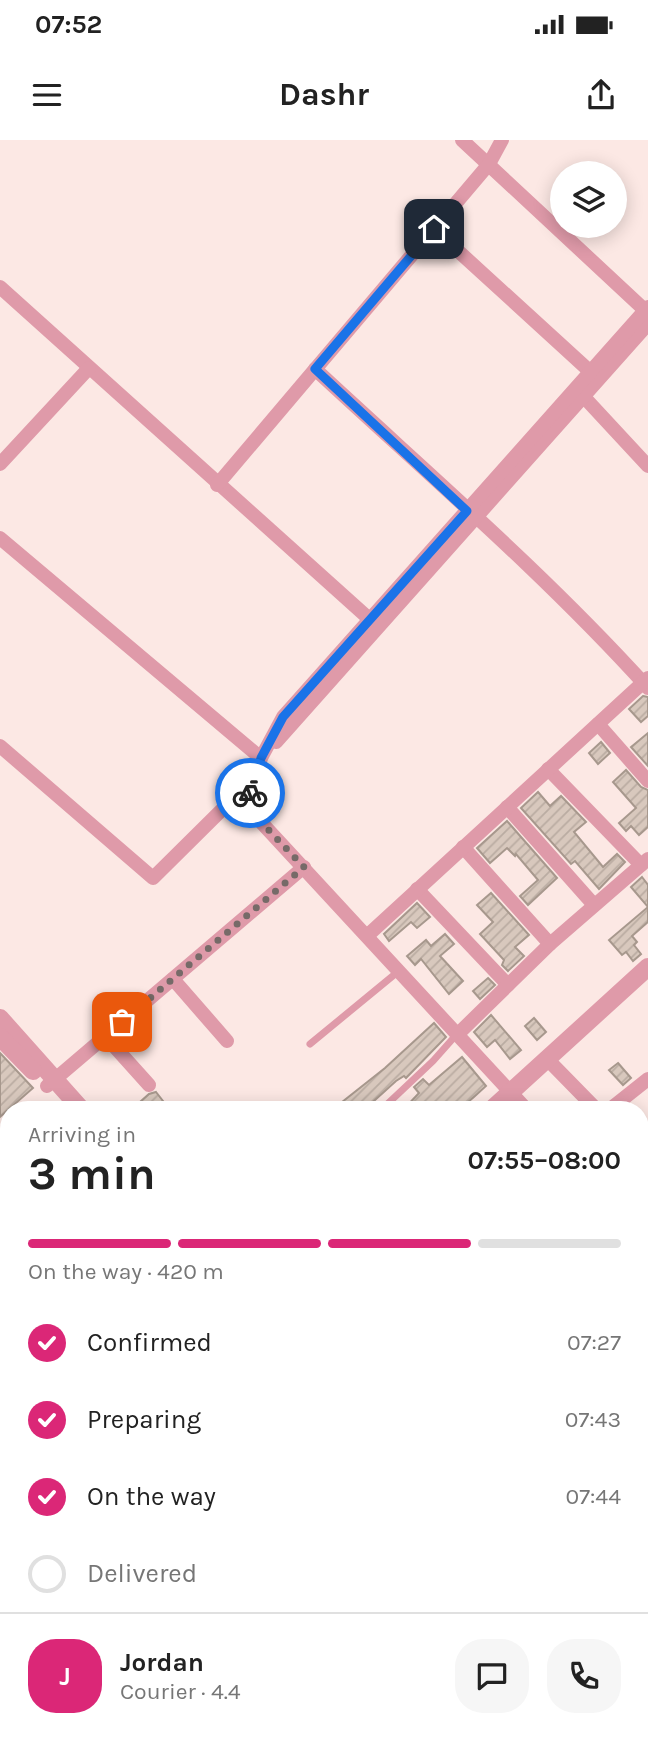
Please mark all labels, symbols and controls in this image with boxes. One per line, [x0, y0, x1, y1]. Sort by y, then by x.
text: 07:52 [35, 9, 102, 40]
icon: menu [28, 76, 66, 114]
text: Dashr [279, 76, 369, 113]
icon: share [582, 76, 620, 114]
map controls [550, 161, 627, 238]
button: layers [550, 161, 627, 238]
pin [404, 199, 464, 259]
icon: home [415, 210, 453, 248]
courier [215, 758, 285, 828]
icon: bike [231, 774, 269, 812]
pin [92, 992, 152, 1052]
icon: bag [103, 1003, 141, 1041]
text: Arriving in [28, 1121, 136, 1148]
text: 07:55–08:00 [468, 1145, 621, 1176]
text: 3 min [28, 1147, 156, 1201]
text: On the way · 420 m [28, 1258, 224, 1285]
icon: check [28, 1324, 66, 1362]
text: Confirmed [87, 1327, 212, 1358]
text: 07:27 [567, 1329, 621, 1356]
icon: check [28, 1401, 66, 1439]
text: Preparing [87, 1404, 201, 1435]
text: 07:43 [565, 1406, 621, 1433]
icon: check [28, 1478, 66, 1516]
text: On the way [87, 1481, 216, 1512]
text: 07:44 [566, 1483, 621, 1510]
text: Delivered [87, 1558, 197, 1589]
button: chat [455, 1639, 529, 1713]
button: phone [547, 1639, 621, 1713]
text: Jordan [120, 1647, 204, 1678]
text: J [59, 1661, 71, 1692]
text: Courier · 4.4 [120, 1678, 241, 1705]

